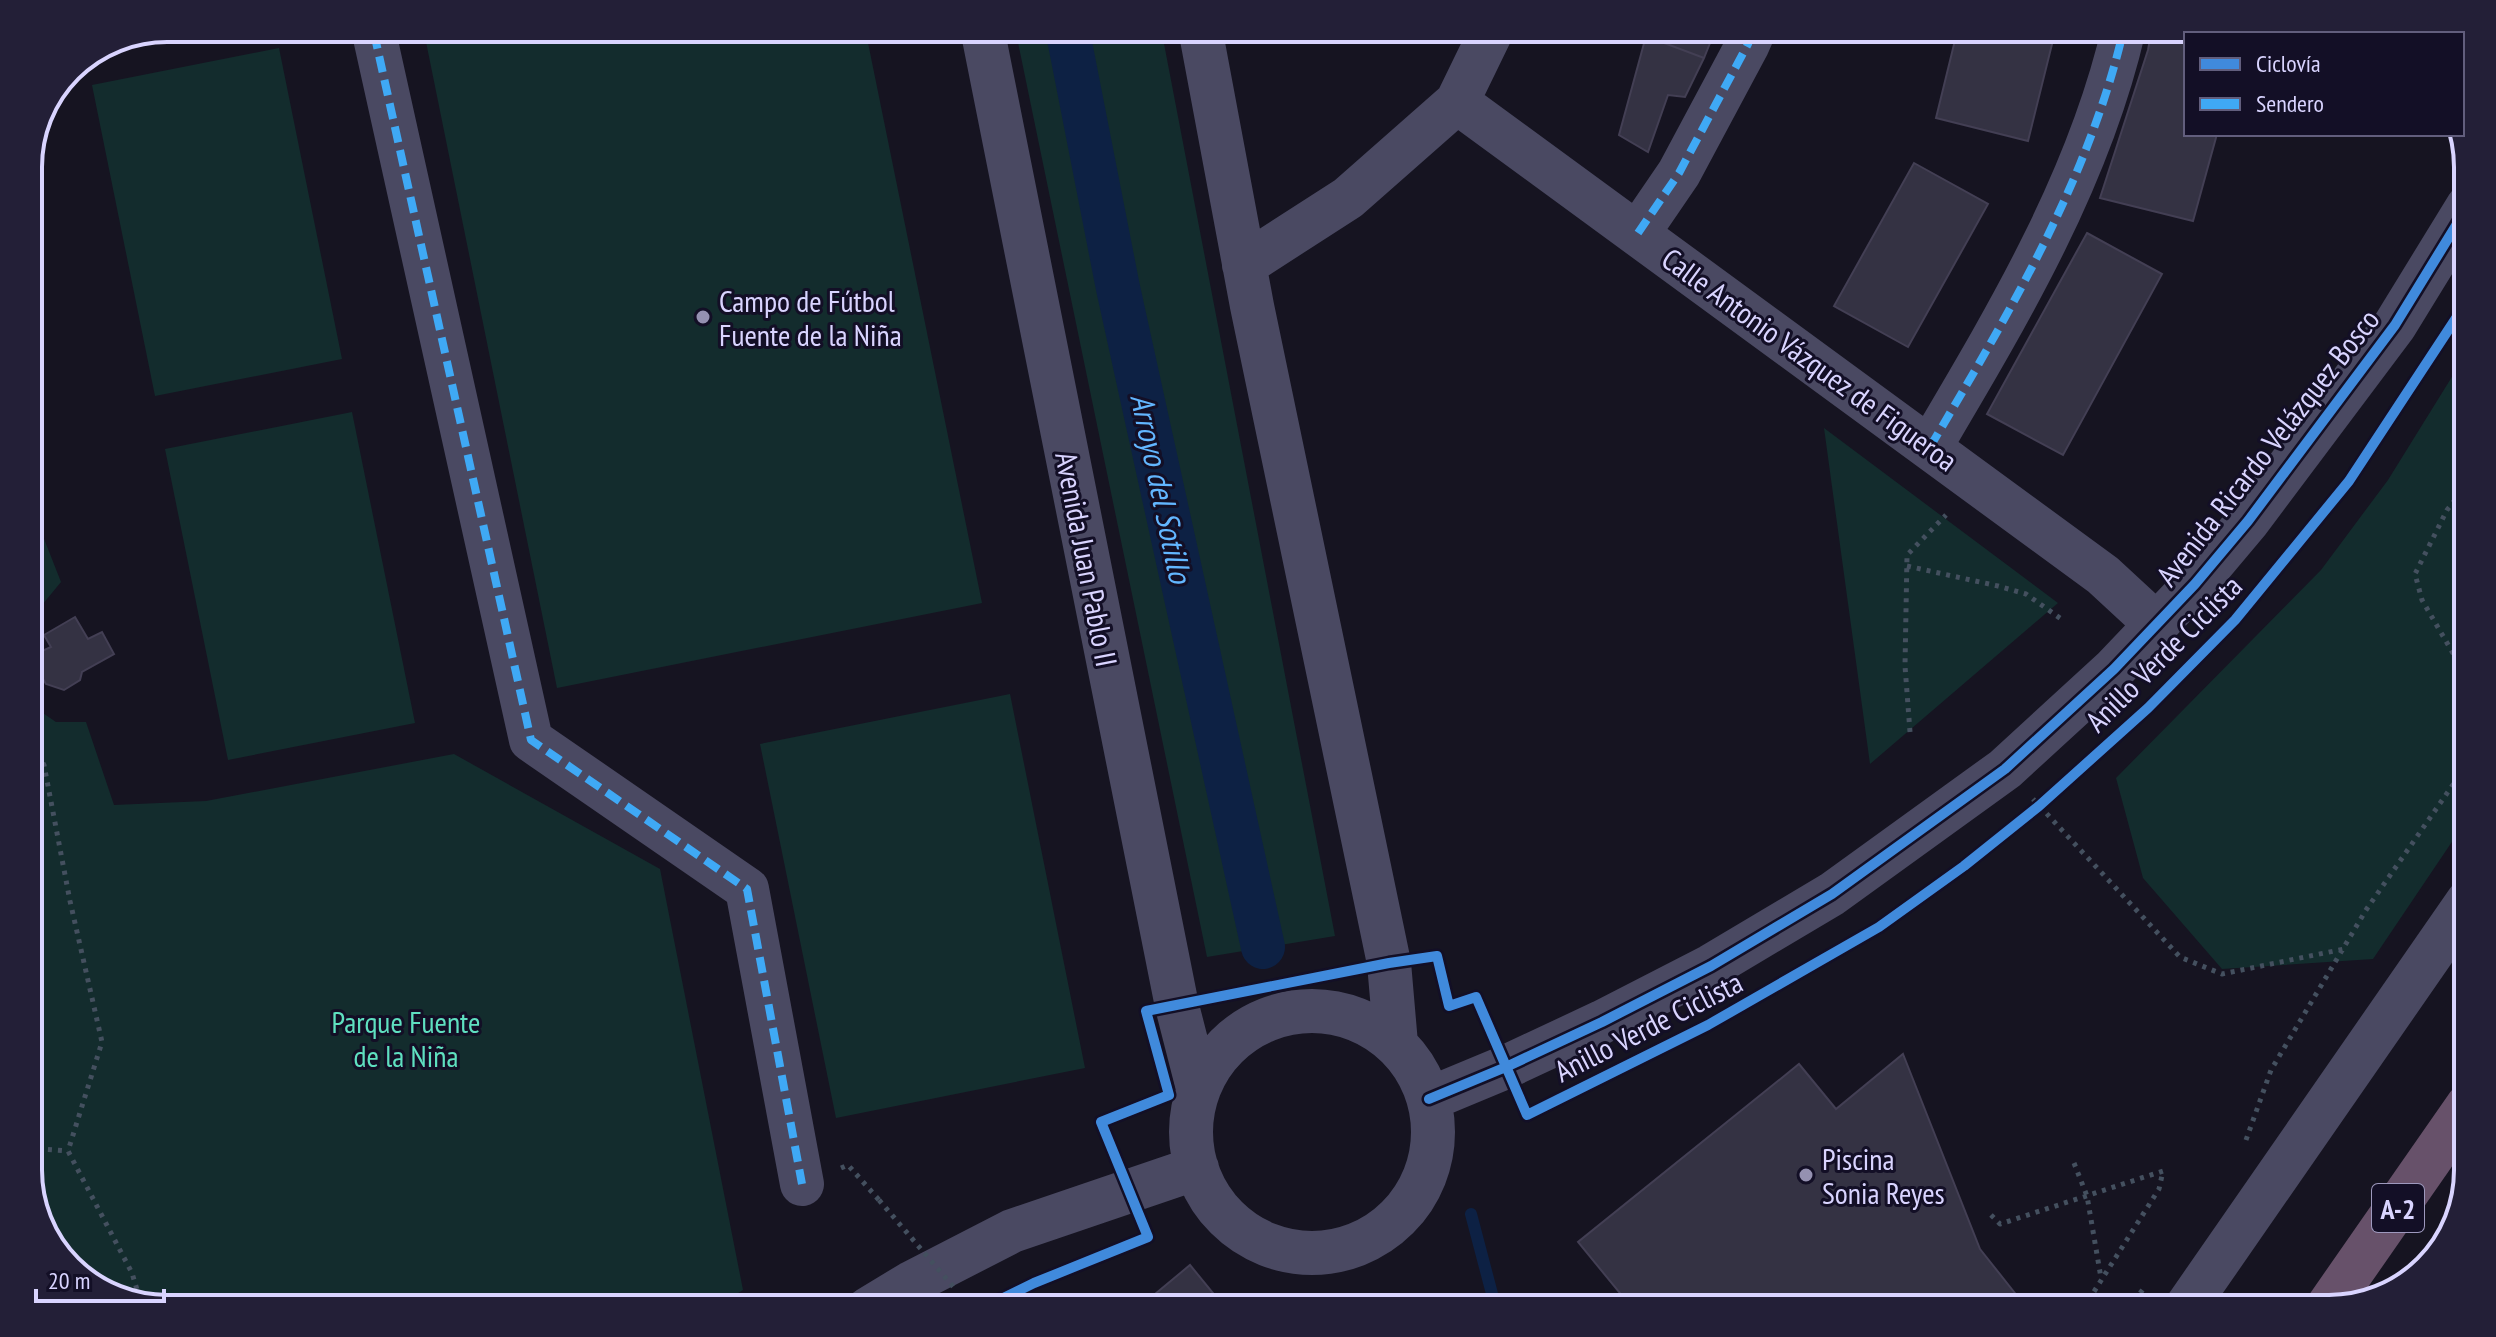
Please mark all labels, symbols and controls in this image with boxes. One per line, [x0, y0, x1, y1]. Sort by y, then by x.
legend [2184, 32, 2464, 136]
text: Ciclovía [2256, 48, 2321, 79]
text: Sendero [2256, 88, 2324, 119]
street label: Calle Antonio Vázquez de Figueroa [1655, 239, 1965, 479]
place label: Campo de Fútbol Fuente de la Niña [719, 281, 902, 354]
street label: Avenida Ricardo Velázquez Bosco [2147, 301, 2387, 593]
marker: Campo de Fútbol Fuente de la Niña [694, 308, 712, 326]
water label: Arroyo del Sotillo [1121, 390, 1203, 588]
street label: Avenida Juan Pablo II [1047, 448, 1127, 670]
street label: Anillo Verde Ciclista [2076, 566, 2250, 740]
street label: Anillo Verde Ciclista [1547, 962, 1749, 1090]
park label: Parque Fuente de la Niña [331, 1002, 481, 1075]
place label: Piscina Sonia Reyes [1822, 1139, 1945, 1212]
marker: Piscina Sonia Reyes [1797, 1166, 1815, 1184]
road number: A-2 [2372, 1184, 2424, 1232]
scale bar [36, 1253, 164, 1303]
text: 20 m [48, 1265, 90, 1296]

